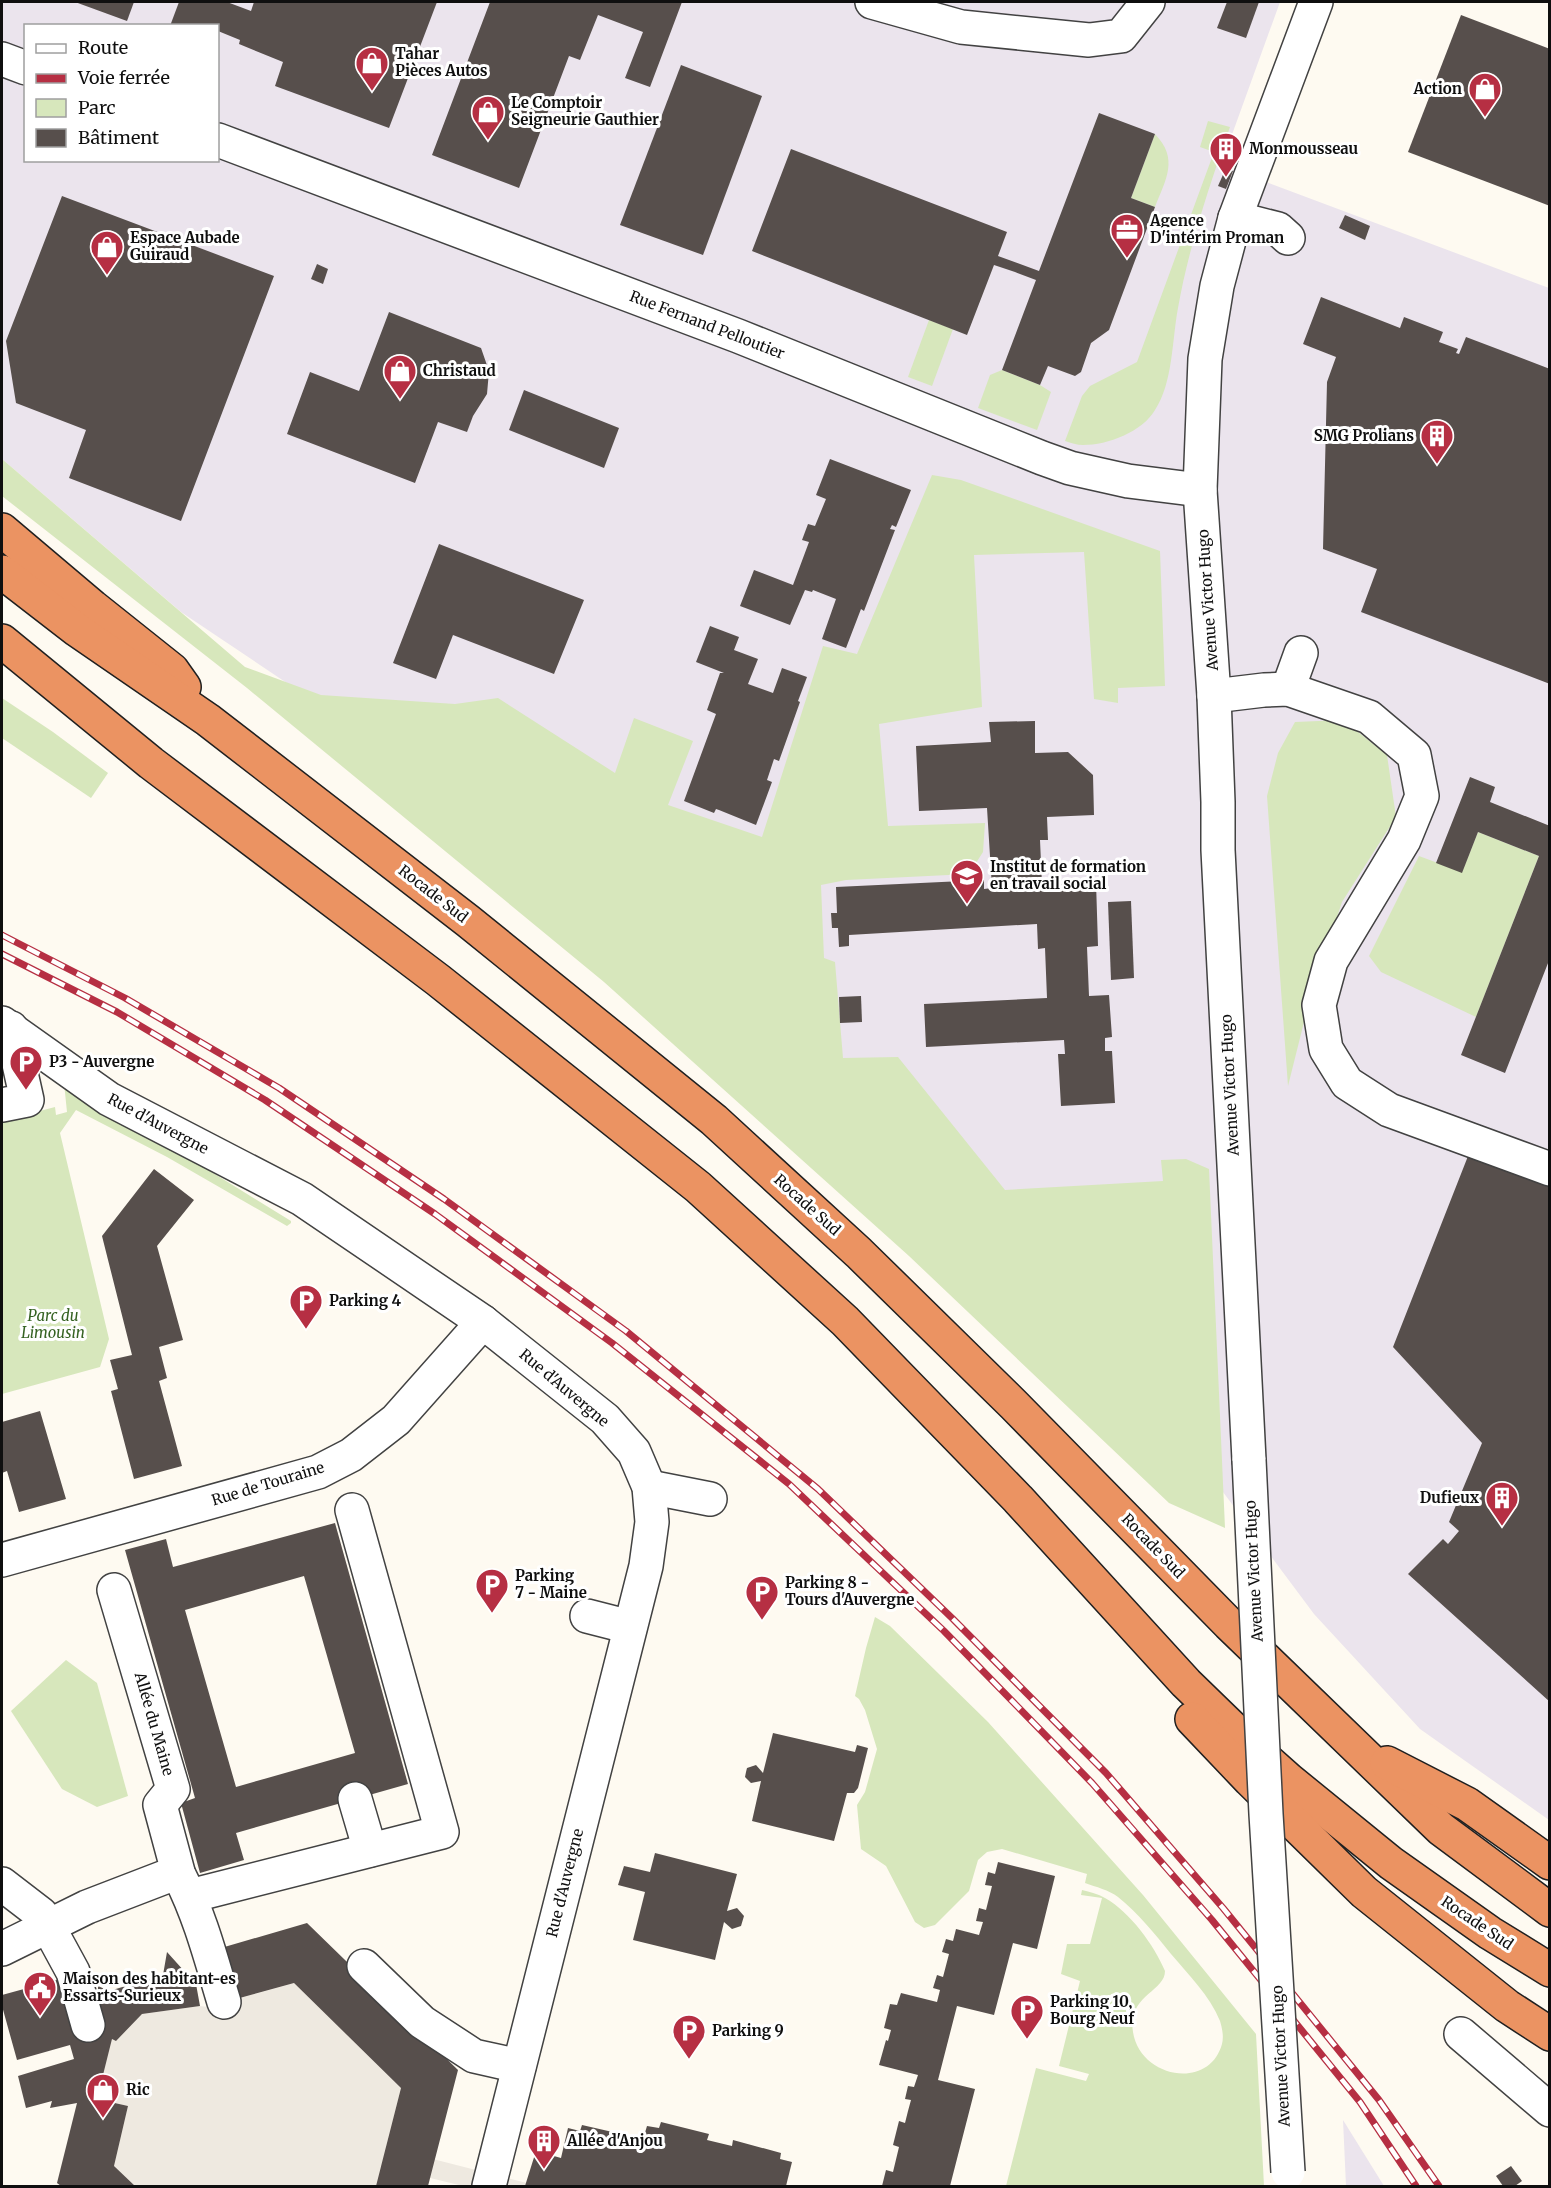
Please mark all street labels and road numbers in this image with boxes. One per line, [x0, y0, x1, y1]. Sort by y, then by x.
street label: Rue Fernand Pelloutier [627, 286, 788, 363]
street label: Avenue Victor Hugo [1193, 529, 1222, 672]
street label: Rocade Sud [395, 861, 472, 927]
street label: Avenue Victor Hugo [1216, 1014, 1243, 1157]
street label: Rue d'Auvergne [105, 1089, 212, 1158]
street label: Rocade Sud [770, 1170, 844, 1239]
street label: Rue d'Auvergne [516, 1345, 613, 1431]
street label: Rue de Touraine [209, 1457, 327, 1510]
street label: Avenue Victor Hugo [1240, 1500, 1267, 1643]
street label: Rocade Sud [1118, 1509, 1189, 1582]
street label: Allée du Maine [130, 1669, 178, 1778]
street label: Rue d'Auvergne [542, 1826, 587, 1939]
street label: Rocade Sud [1438, 1892, 1517, 1954]
street label: Avenue Victor Hugo [1267, 1985, 1294, 2128]

